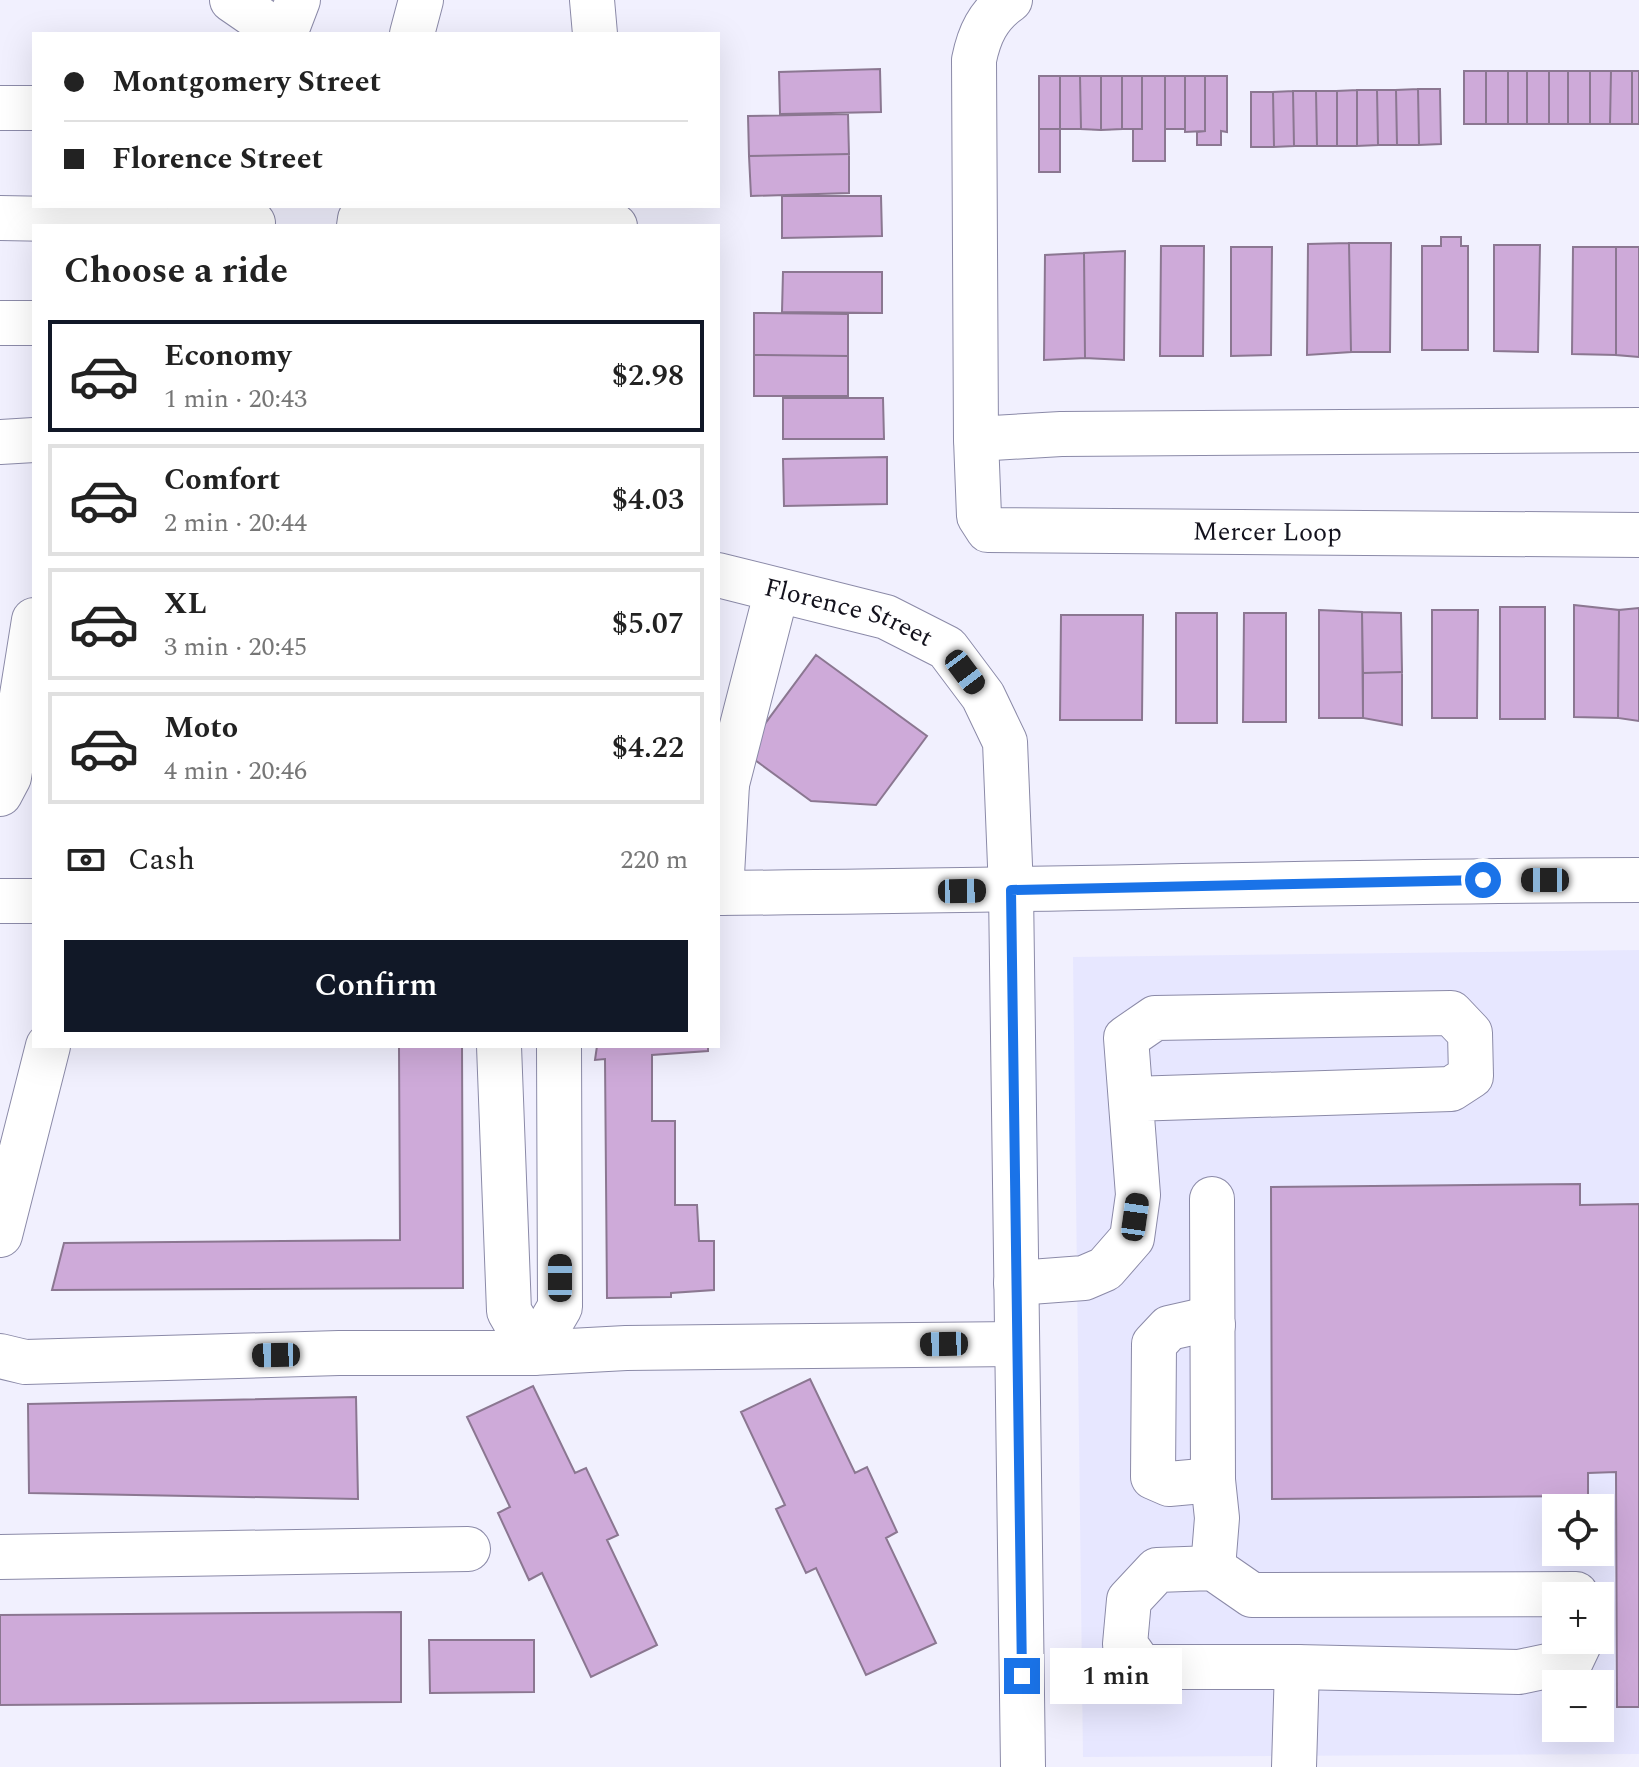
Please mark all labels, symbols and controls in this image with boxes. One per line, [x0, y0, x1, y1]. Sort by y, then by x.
text: Montgomery Street [112, 59, 381, 105]
text: Florence Street [112, 136, 323, 182]
text: Choose a ride [64, 244, 288, 299]
text: Economy [164, 333, 291, 379]
icon: car [68, 340, 140, 412]
text: $2.98 [612, 353, 684, 399]
text: 1 min · 20:43 [164, 379, 307, 419]
text: Comfort [164, 457, 280, 503]
icon: car [68, 464, 140, 536]
text: $4.03 [612, 477, 684, 523]
text: 2 min · 20:44 [164, 503, 307, 543]
street label: Mercer Loop [1193, 512, 1342, 553]
street label: Florence Street [760, 567, 940, 658]
text: XL [164, 581, 207, 627]
icon: car [68, 588, 140, 660]
text: $5.07 [612, 601, 684, 647]
text: 3 min · 20:45 [164, 627, 307, 667]
car [941, 646, 989, 698]
text: Moto [164, 705, 238, 751]
icon: car [68, 712, 140, 784]
text: $4.22 [612, 725, 684, 771]
text: 4 min · 20:46 [164, 751, 307, 791]
text: Cash [128, 837, 195, 883]
icon: cash [64, 838, 108, 882]
text: 220 m [620, 840, 688, 880]
route start [1465, 862, 1501, 898]
car [1521, 868, 1569, 892]
car [938, 879, 986, 903]
button: Confirm [64, 940, 688, 1032]
car [1120, 1192, 1150, 1242]
car [548, 1254, 572, 1302]
car [920, 1332, 968, 1356]
car [252, 1343, 300, 1367]
map controls [1542, 1494, 1614, 1742]
button: locate [1542, 1494, 1614, 1566]
button: + [1542, 1582, 1614, 1654]
callout: 1 min [1050, 1648, 1182, 1704]
text: 1 min [1082, 1656, 1150, 1696]
route end [1004, 1658, 1040, 1694]
button: − [1542, 1670, 1614, 1742]

